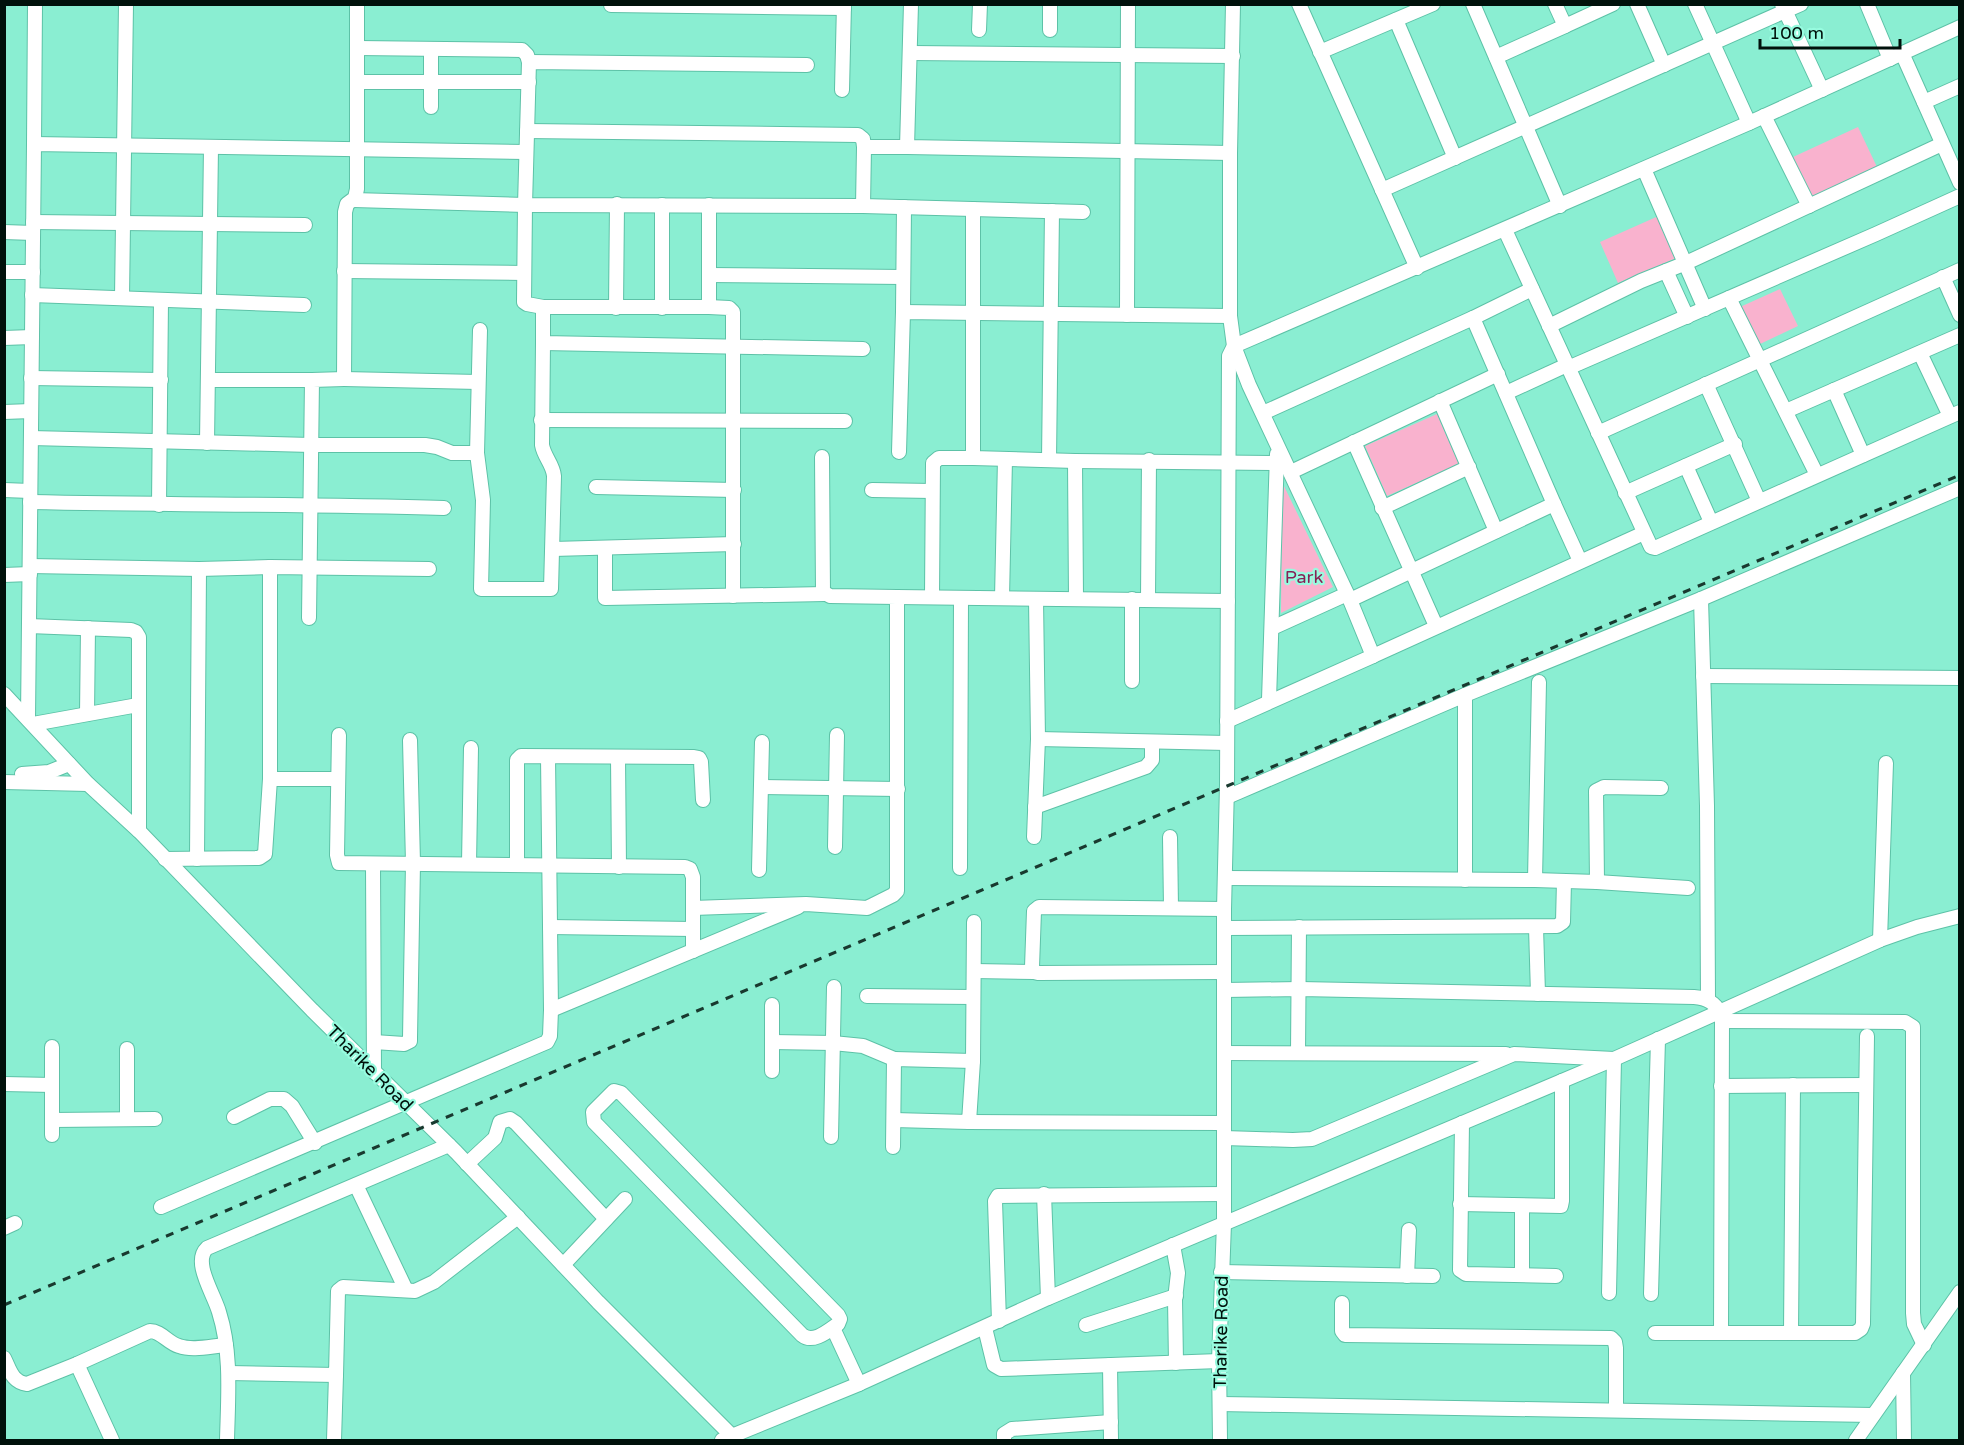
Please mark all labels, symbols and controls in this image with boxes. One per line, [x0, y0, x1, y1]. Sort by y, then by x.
scale bar [1760, 12, 1900, 50]
text: 100 m [1769, 22, 1824, 44]
park label: Park [1285, 566, 1323, 588]
street label: Tharike Road [322, 1020, 418, 1116]
street label: Tharike Road [1209, 1275, 1233, 1389]

